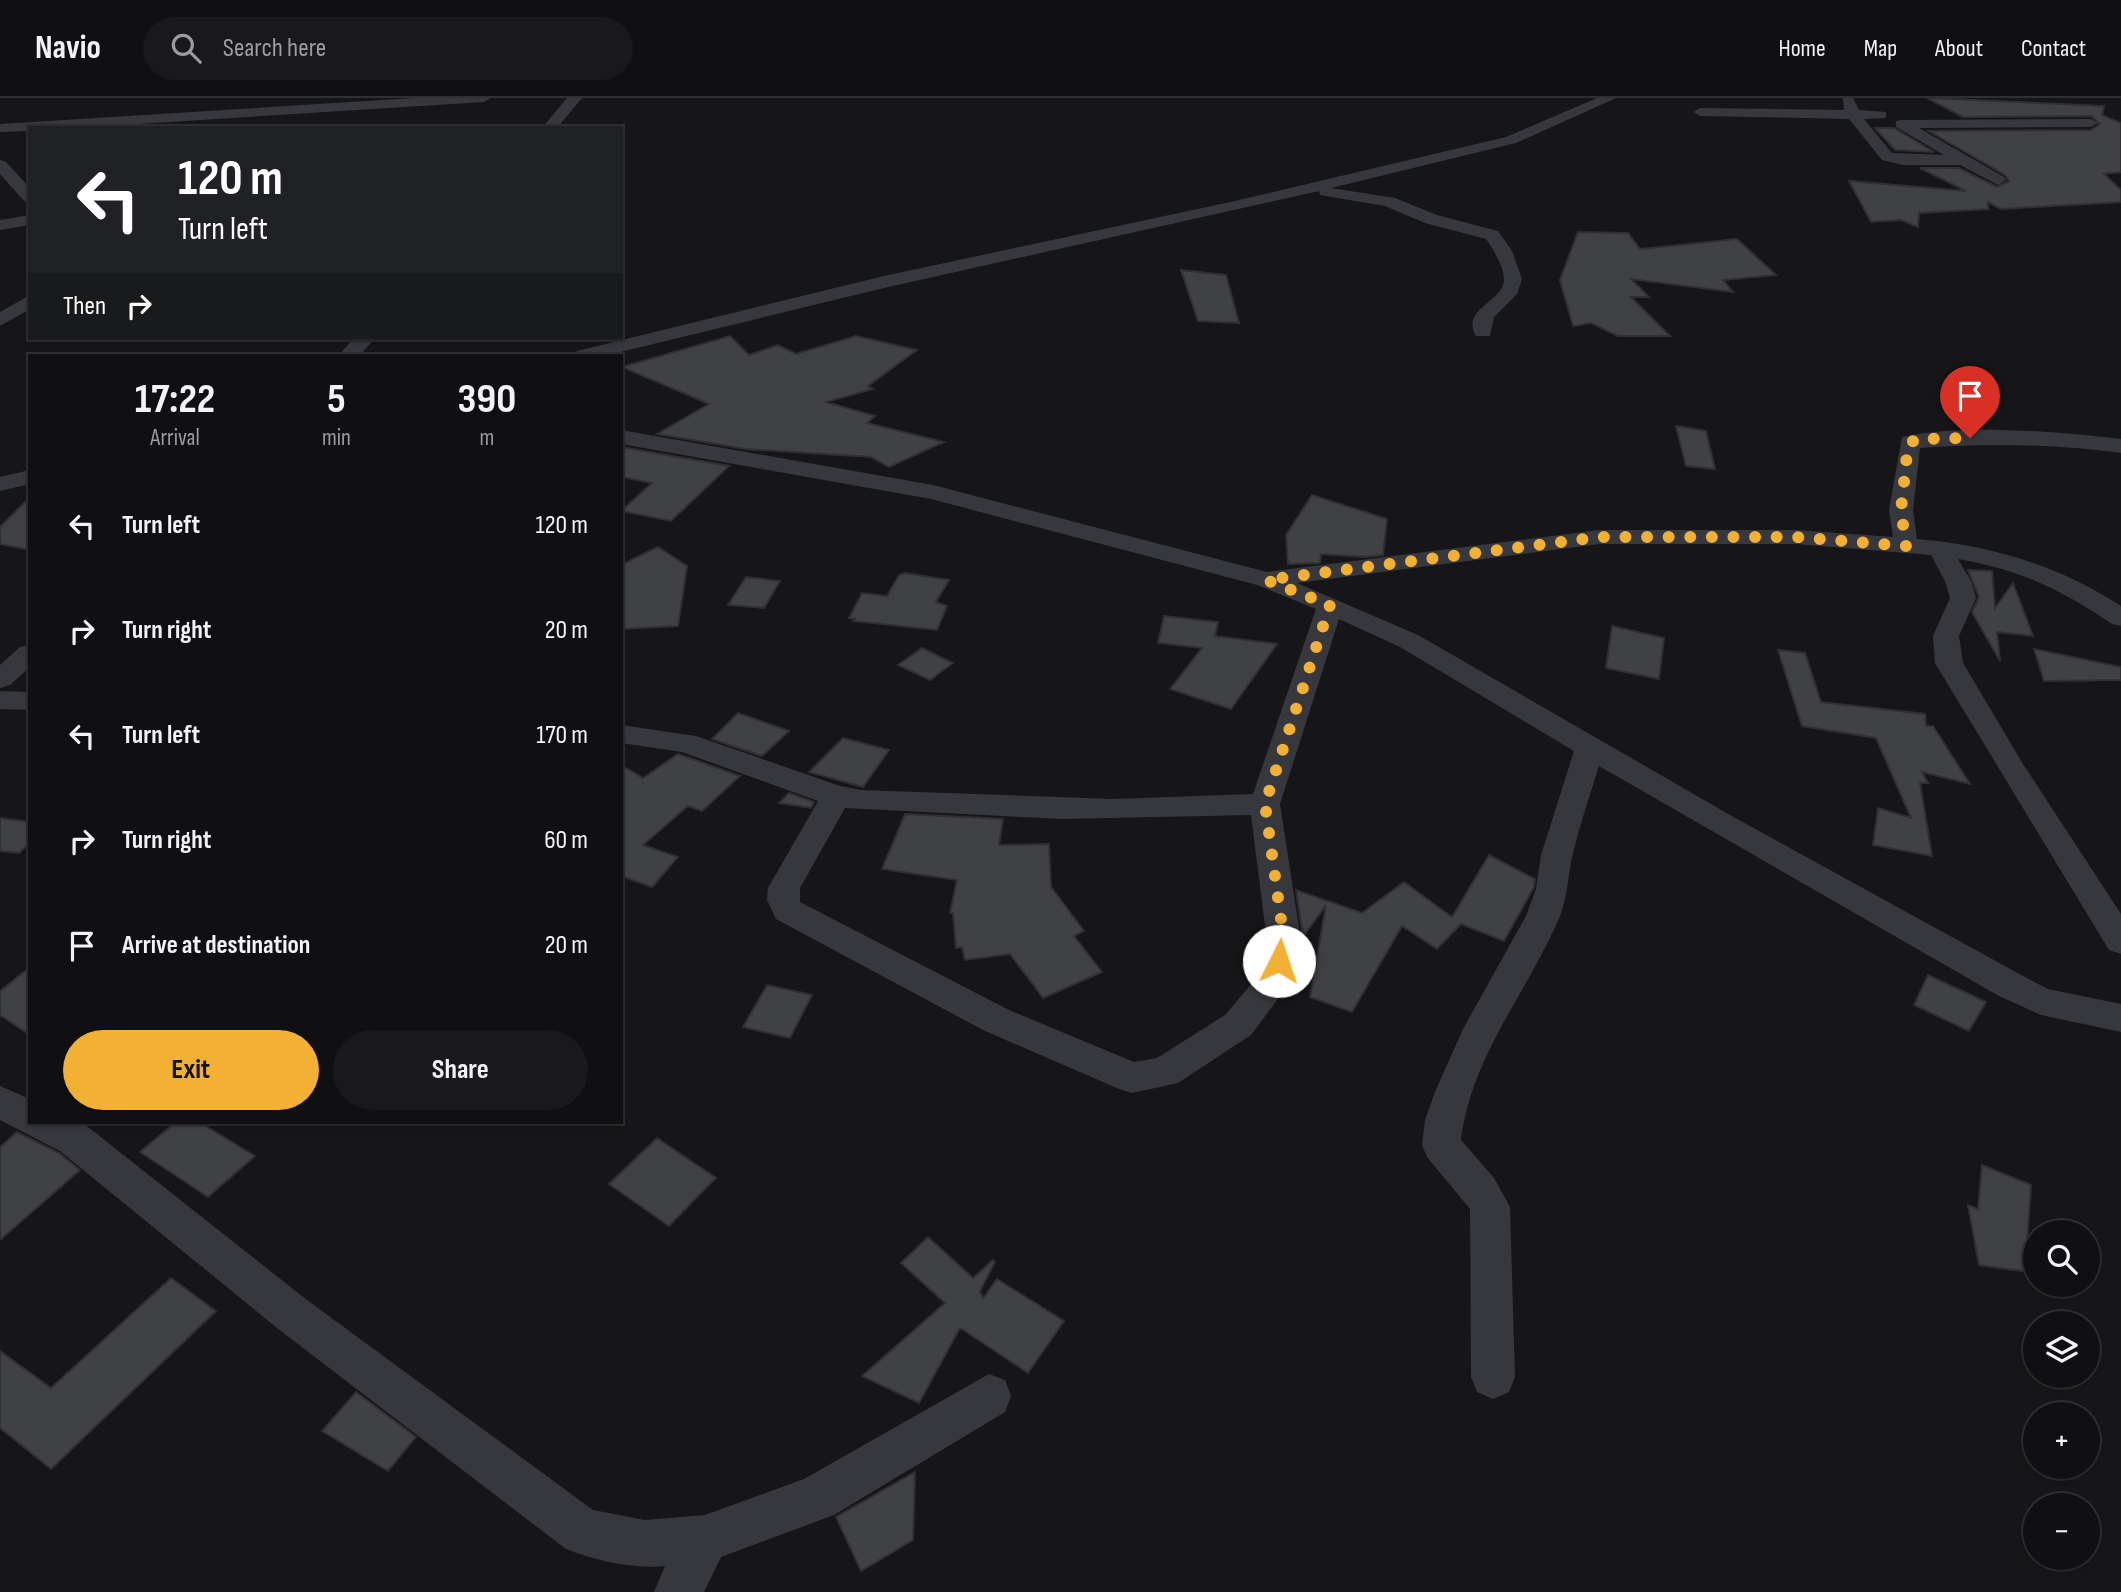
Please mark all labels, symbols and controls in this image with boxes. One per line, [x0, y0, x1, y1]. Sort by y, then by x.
search box [143, 17, 633, 80]
text: Navio [35, 28, 101, 68]
icon: search [167, 29, 205, 67]
text: Search here [223, 33, 326, 64]
text: Home [1778, 34, 1826, 63]
text: Map [1864, 34, 1897, 63]
text: About [1935, 34, 1983, 63]
text: Contact [2021, 34, 2086, 63]
text: 120 m [178, 150, 283, 209]
icon: left [63, 154, 154, 245]
text: Turn left [178, 210, 268, 249]
icon: right [120, 287, 158, 325]
text: Then [63, 291, 106, 322]
pin [1940, 366, 2000, 438]
text: 17:22 [135, 374, 215, 425]
text: 5 [327, 374, 346, 425]
text: 390 [458, 374, 516, 425]
icon: arrive [1951, 377, 1989, 415]
text: Arrival [150, 424, 200, 452]
text: min [322, 424, 351, 452]
text: m [480, 424, 494, 452]
icon: left [63, 507, 101, 545]
text: Turn left [122, 510, 200, 541]
text: 120 m [535, 510, 588, 541]
icon: right [63, 612, 101, 650]
text: Turn right [122, 615, 211, 646]
text: 20 m [545, 615, 588, 646]
icon: left [63, 717, 101, 755]
text: Turn left [122, 720, 200, 751]
text: 170 m [536, 720, 588, 751]
icon: right [63, 822, 101, 860]
text: Turn right [122, 825, 211, 856]
text: 60 m [544, 825, 588, 856]
position arrow [1242, 924, 1316, 998]
icon: arrive [63, 927, 101, 965]
text: Arrive at destination [122, 930, 310, 961]
text: 20 m [545, 930, 588, 961]
button: Exit [63, 1030, 319, 1110]
button: Share [333, 1030, 588, 1110]
map controls [2023, 1220, 2100, 1570]
button: search [2023, 1220, 2100, 1297]
button: layers [2023, 1311, 2100, 1388]
button: + [2023, 1402, 2100, 1479]
button: − [2023, 1493, 2100, 1570]

